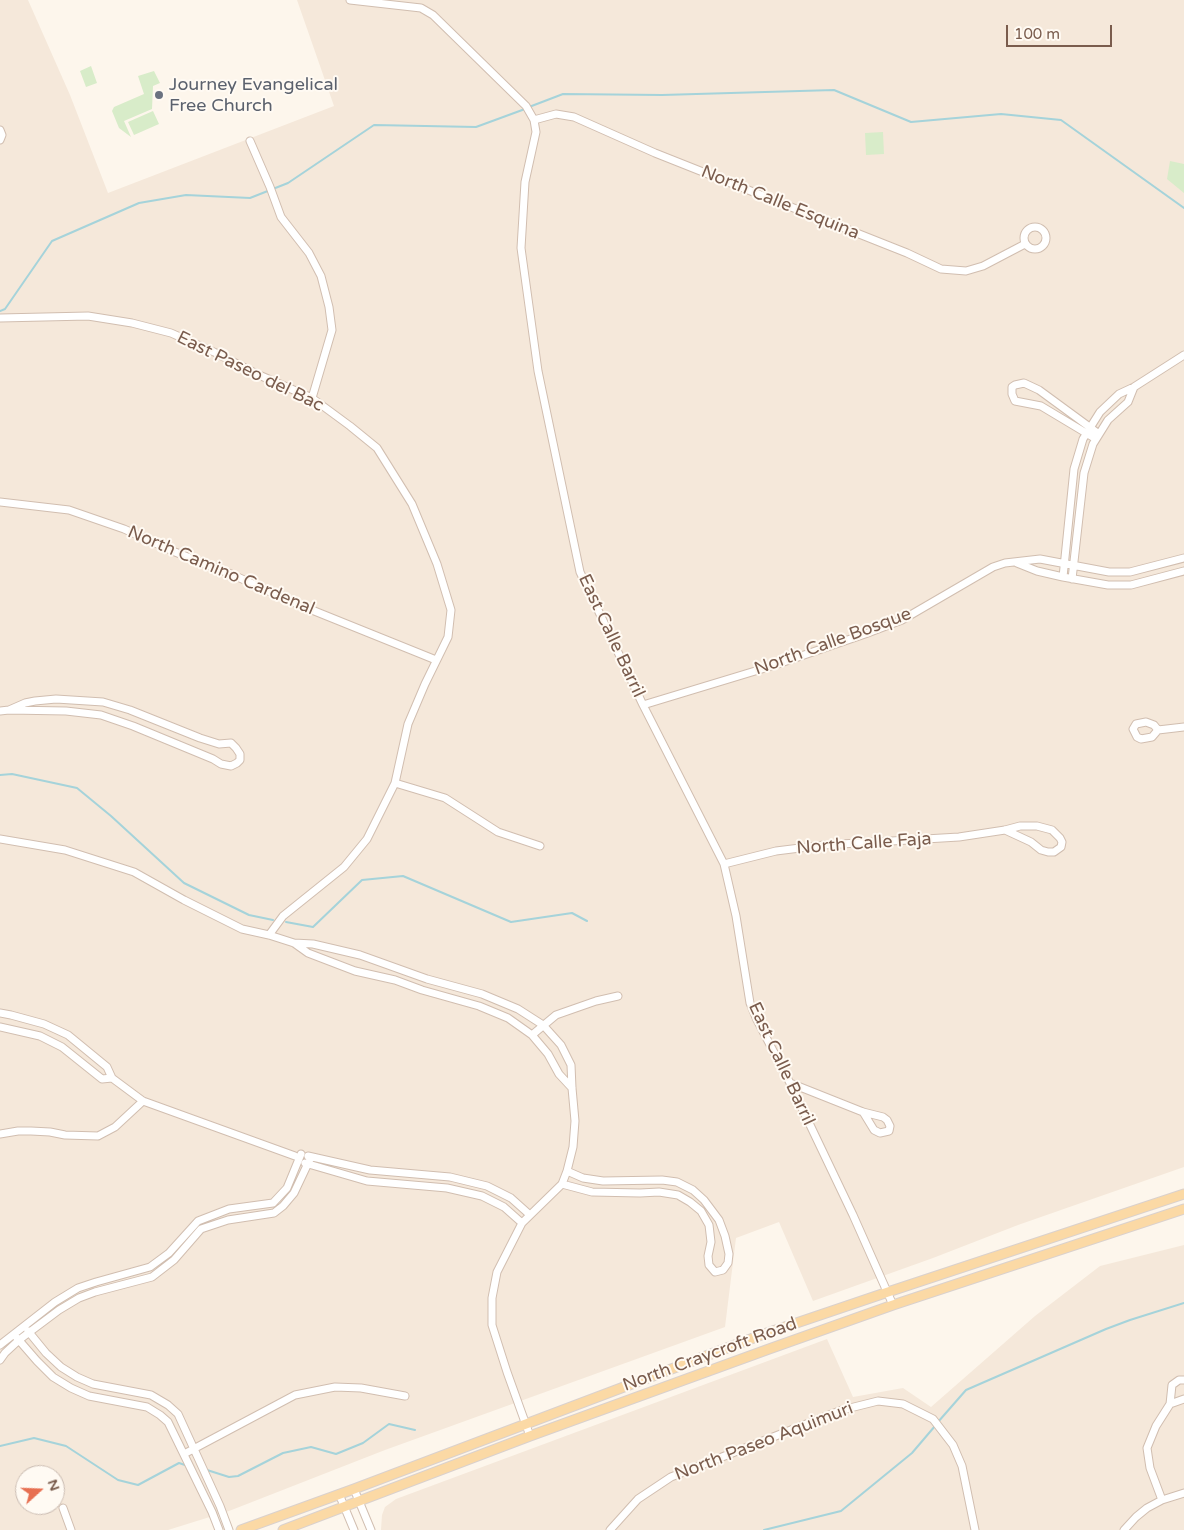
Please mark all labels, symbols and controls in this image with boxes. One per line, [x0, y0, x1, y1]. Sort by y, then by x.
scale bar [1009, 15, 1115, 47]
text: 100 m [1014, 25, 1060, 43]
place label: Journey Evangelical Free Church [169, 74, 338, 116]
marker: Journey Evangelical Free Church [153, 89, 165, 101]
street label: North Calle Esquina [698, 161, 862, 245]
street label: East Paseo del Bac [173, 327, 327, 417]
street label: North Camino Cardenal [124, 522, 318, 620]
street label: East Calle Barril [573, 571, 649, 701]
street label: North Calle Bosque [752, 604, 914, 680]
street label: North Calle Faja [796, 829, 932, 859]
street label: East Calle Barril [743, 999, 819, 1129]
street label: North Craycroft Road [620, 1313, 800, 1397]
street label: North Paseo Aquimuri [672, 1398, 856, 1486]
north arrow [15, 1465, 65, 1515]
text: N [44, 1477, 64, 1493]

